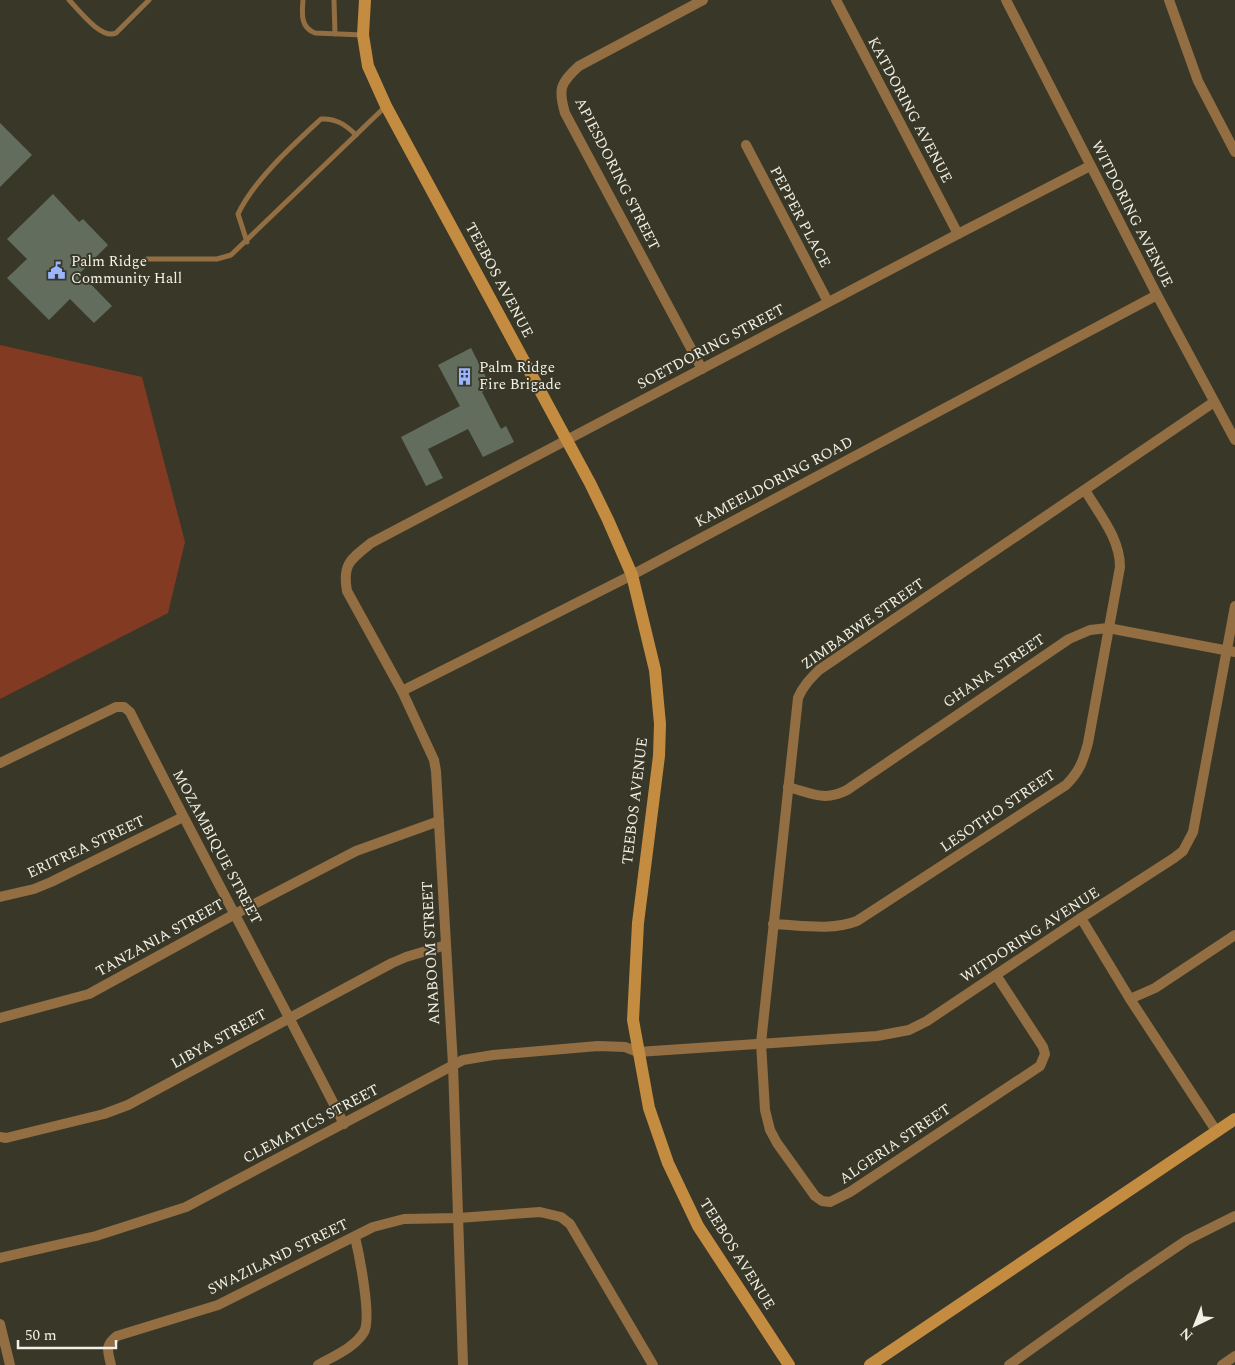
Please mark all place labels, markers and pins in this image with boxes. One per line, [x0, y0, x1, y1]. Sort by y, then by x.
place label: Palm Ridge Community Hall [71, 250, 182, 290]
public building icon: Palm Ridge Community Hall [47, 260, 67, 280]
place label: Palm Ridge Fire Brigade [479, 356, 561, 396]
building icon: Palm Ridge Fire Brigade [455, 366, 475, 386]

